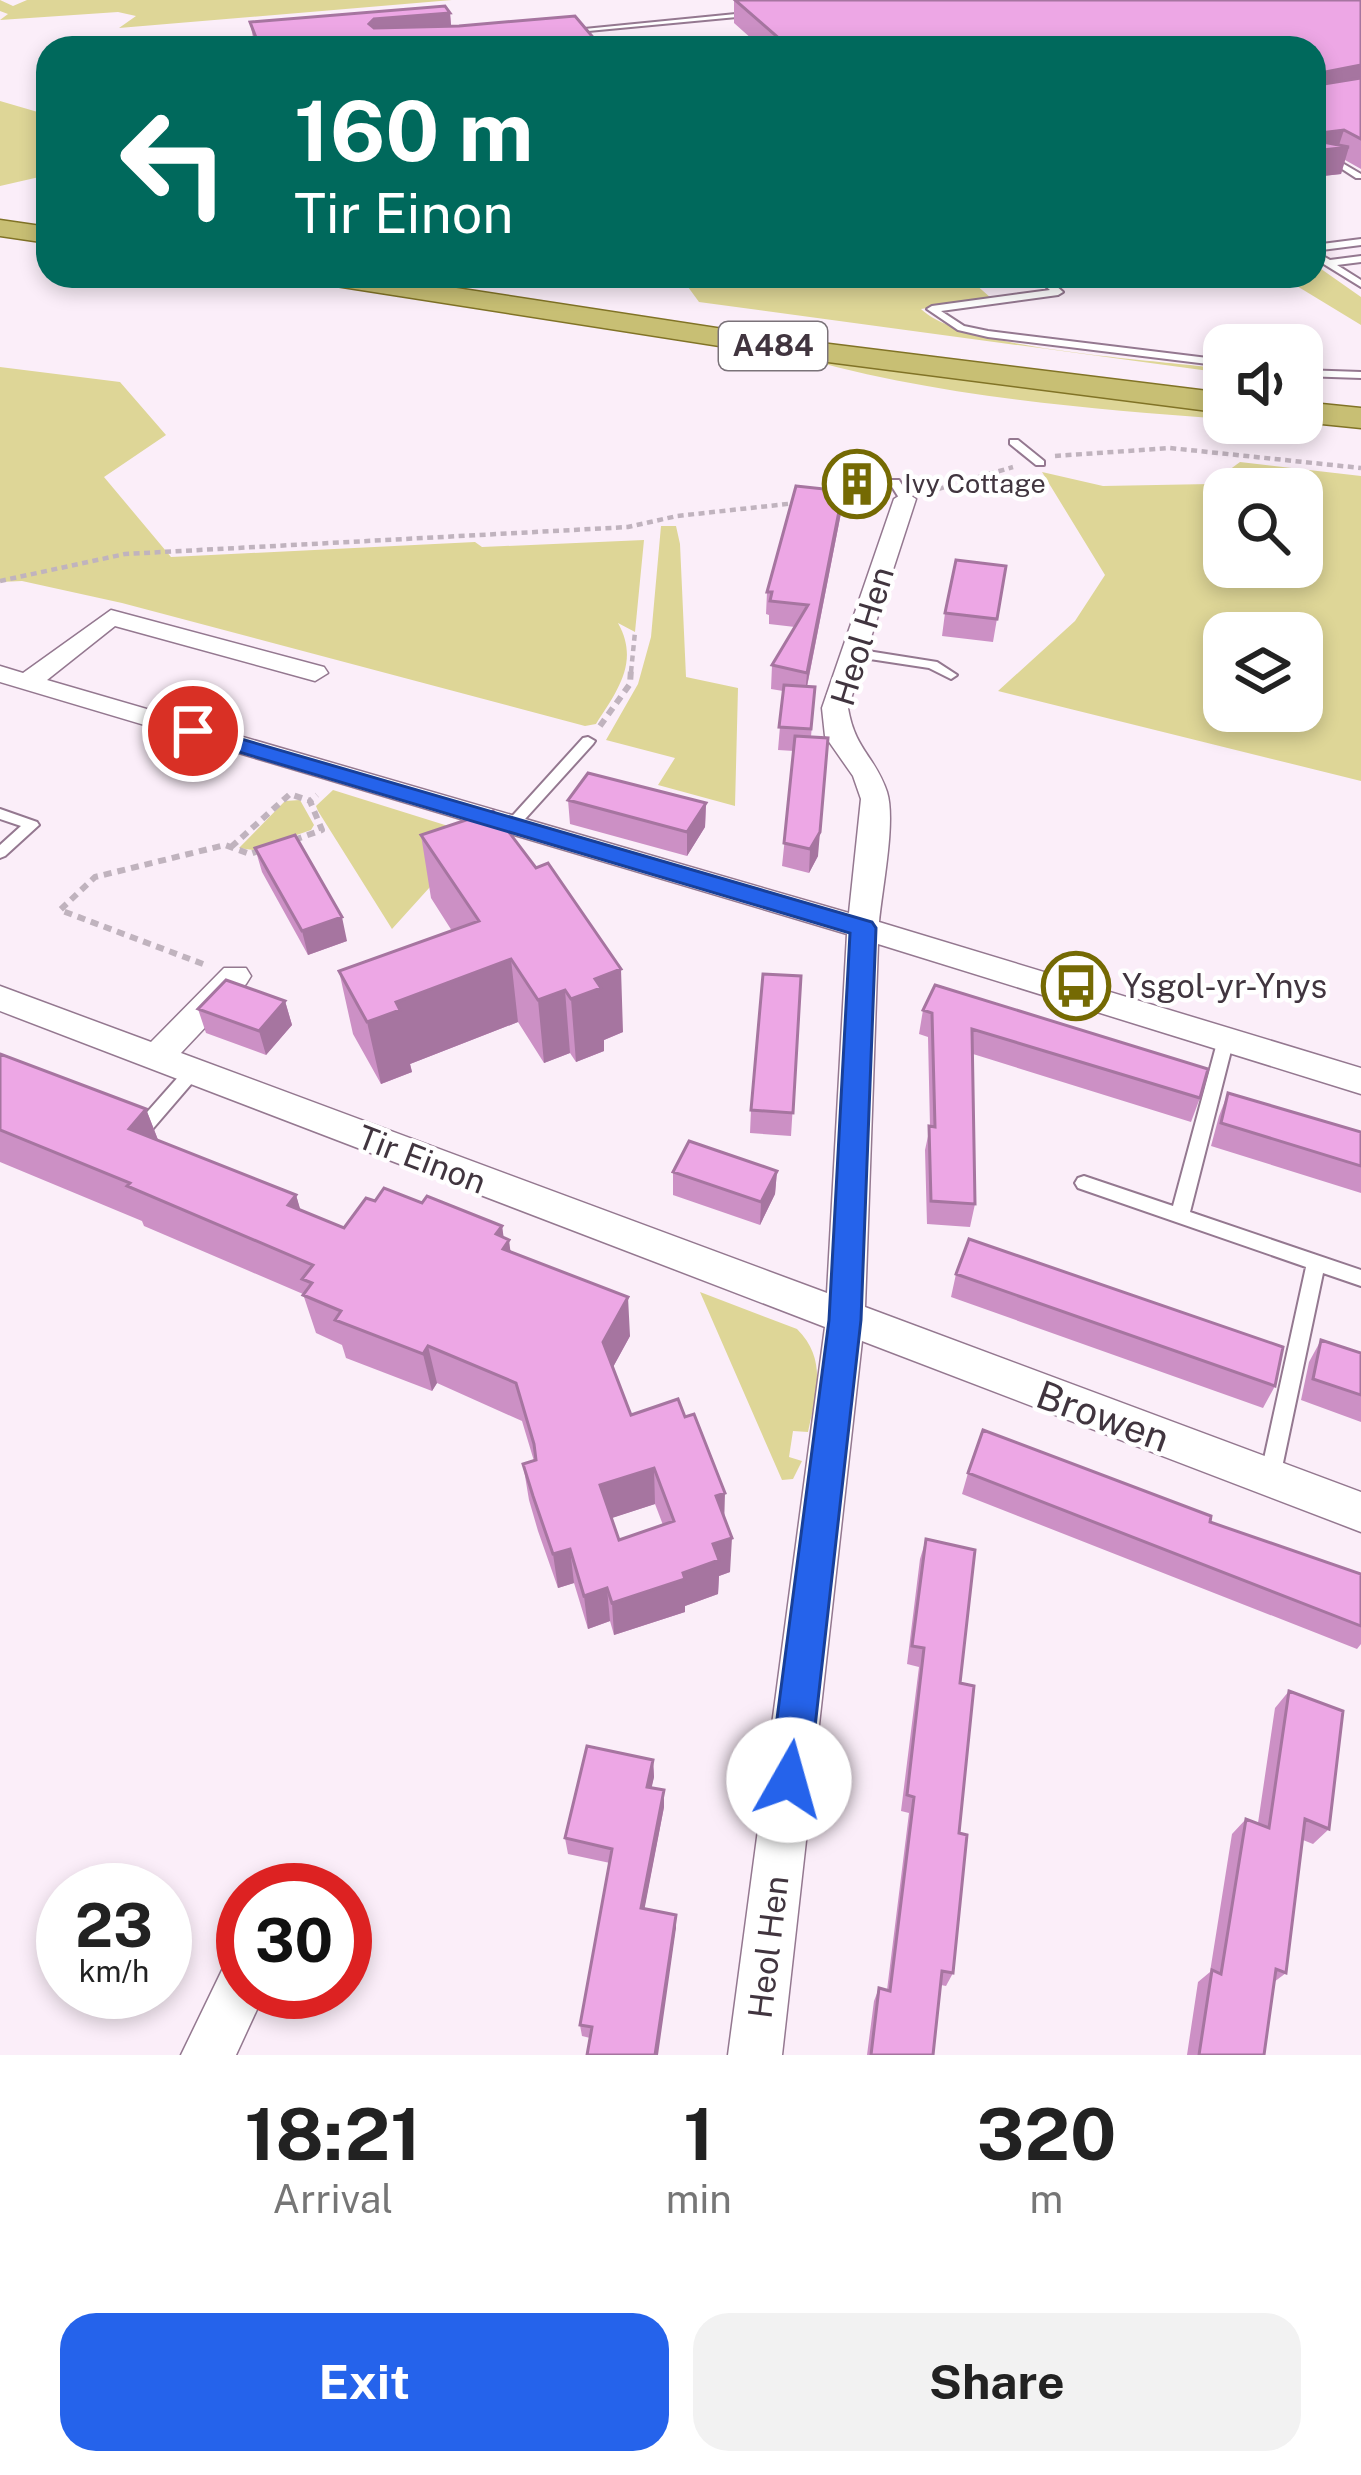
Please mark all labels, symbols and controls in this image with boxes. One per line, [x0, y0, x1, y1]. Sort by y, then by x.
text: 160 m [294, 81, 533, 180]
icon: left [96, 84, 252, 240]
text: Tir Einon [294, 182, 513, 245]
road number: A484 [719, 322, 827, 370]
map controls [1203, 324, 1323, 732]
button: sound [1203, 324, 1323, 444]
building icon: Ivy Cottage [822, 449, 892, 519]
place label: Ivy Cottage [904, 467, 1046, 499]
button: search [1203, 468, 1323, 588]
street label: Heol Hen [823, 562, 901, 710]
button: layers [1203, 612, 1323, 732]
pin [142, 680, 244, 782]
icon: arrive [160, 698, 226, 764]
bus stop icon: Ysgol-yr-Ynys [1041, 951, 1111, 1021]
place label: Ysgol-yr-Ynys [1122, 967, 1327, 1005]
street label: Tir Einon [353, 1117, 491, 1201]
street label: Browen [1031, 1371, 1175, 1461]
position arrow [726, 1717, 852, 1843]
speed limit sign: 30 [216, 1863, 372, 2019]
street label: Heol Hen [740, 1874, 796, 2020]
text: 23 [75, 1890, 153, 1961]
text: km/h [79, 1953, 149, 1989]
text: 18:21 [245, 2092, 421, 2176]
text: 1 [683, 2092, 714, 2176]
text: 320 [976, 2092, 1116, 2176]
text: Arrival [273, 2176, 393, 2222]
text: min [666, 2176, 732, 2222]
text: m [1030, 2176, 1063, 2222]
button: Exit [60, 2313, 669, 2451]
button: Share [693, 2313, 1301, 2451]

